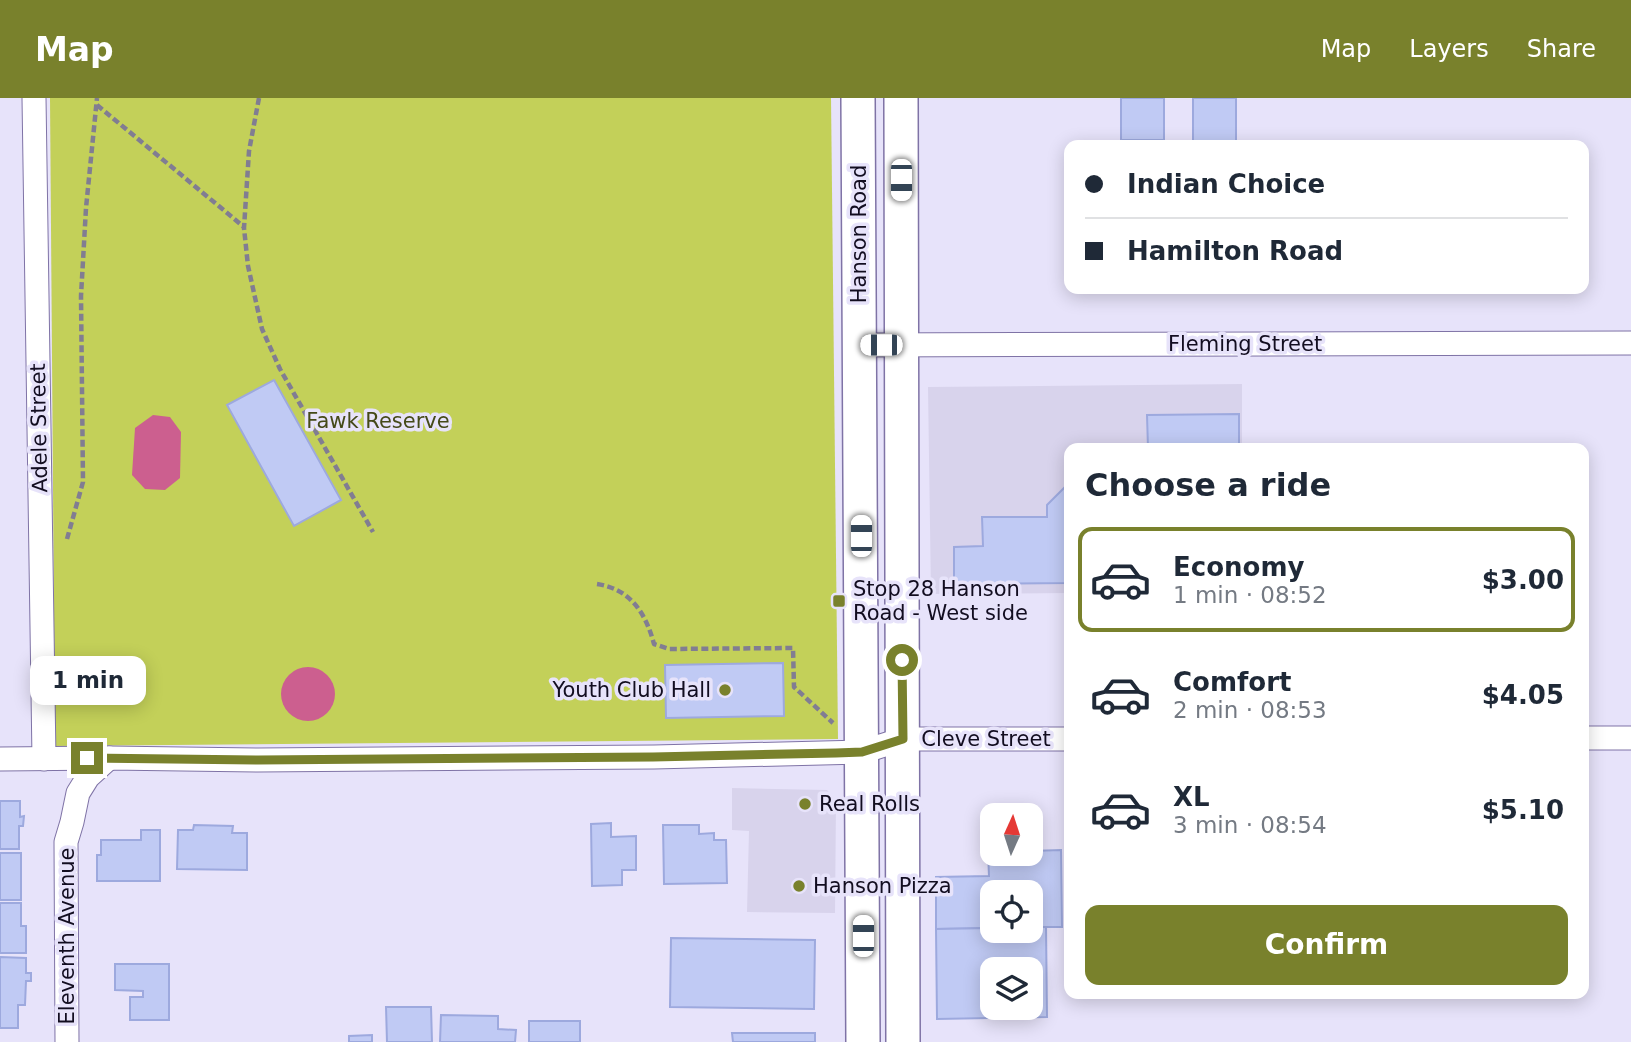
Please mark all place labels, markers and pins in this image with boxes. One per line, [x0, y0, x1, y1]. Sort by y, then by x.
place label: Stop 28 Hanson Road - West side [853, 577, 1028, 625]
marker: Stop 28 Hanson Road - West side [831, 593, 847, 609]
place label: Youth Club Hall [551, 678, 711, 702]
marker: Youth Club Hall [717, 682, 733, 698]
place label: Real Rolls [819, 792, 920, 816]
marker: Real Rolls [797, 796, 813, 812]
place label: Hanson Pizza [813, 874, 952, 898]
marker: Hanson Pizza [791, 878, 807, 894]

